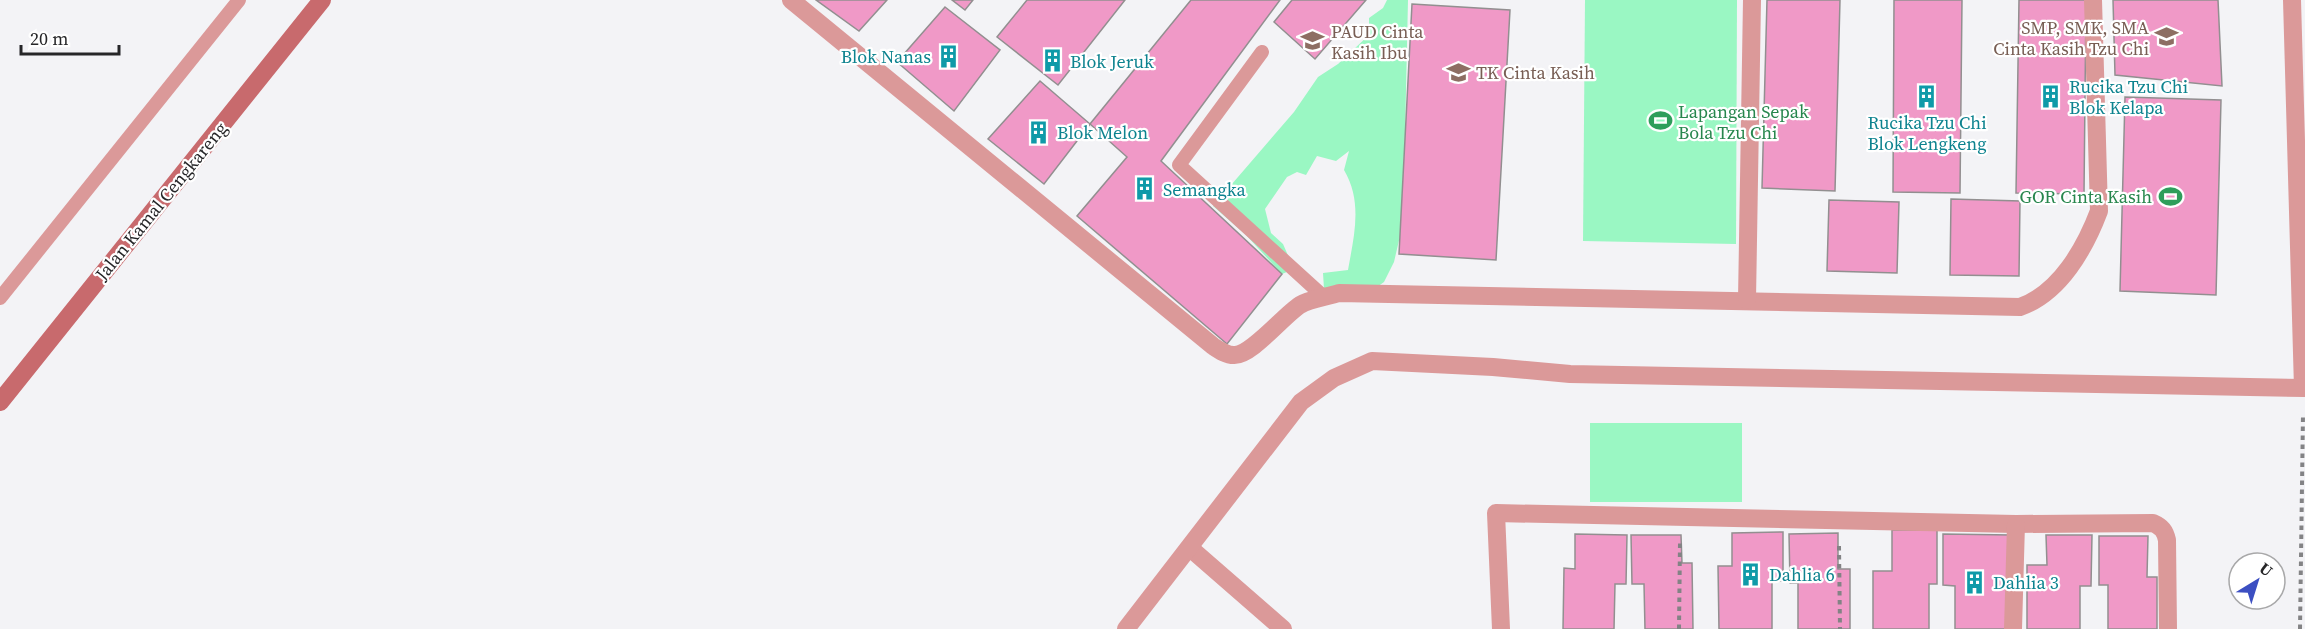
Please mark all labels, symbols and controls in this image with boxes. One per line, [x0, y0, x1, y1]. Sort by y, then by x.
place label: SMP, SMK, SMA Cinta Kasih Tzu Chi [1993, 15, 2149, 61]
scale bar [21, 18, 118, 56]
place label: PAUD Cinta Kasih Ibu [1331, 19, 1424, 65]
school or university icon: SMP, SMK, SMA Cinta Kasih Tzu Chi [2154, 24, 2180, 50]
text: 20 m [30, 26, 68, 51]
school or university icon: PAUD Cinta Kasih Ibu [1300, 28, 1326, 54]
building icon: Blok Nanas [936, 43, 962, 69]
place label: Blok Nanas [841, 44, 931, 69]
building icon: Blok Jeruk [1039, 48, 1065, 74]
place label: Blok Jeruk [1070, 49, 1154, 74]
school or university icon: TK Cinta Kasih [1445, 59, 1471, 85]
place label: TK Cinta Kasih [1476, 60, 1595, 85]
place label: Rucika Tzu Chi Blok Kelapa [2069, 74, 2188, 120]
building icon: Rucika Tzu Chi Blok Lengkeng [1914, 83, 1940, 109]
building icon: Rucika Tzu Chi Blok Kelapa [2038, 83, 2064, 109]
place label: Lapangan Sepak Bola Tzu Chi [1678, 99, 1809, 145]
sports icon: Lapangan Sepak Bola Tzu Chi [1647, 108, 1673, 134]
place label: Rucika Tzu Chi Blok Lengkeng [1867, 110, 1987, 156]
street label: Jalan Kamal Cengkareng [89, 117, 233, 286]
building icon: Blok Melon [1026, 119, 1052, 145]
place label: Blok Melon [1057, 120, 1148, 145]
building icon: Semangka [1132, 176, 1158, 202]
place label: Semangka [1163, 177, 1247, 202]
sports icon: GOR Cinta Kasih [2157, 183, 2183, 209]
place label: GOR Cinta Kasih [2020, 184, 2152, 209]
north arrow [2227, 551, 2287, 611]
text: U [2255, 557, 2278, 582]
building icon: Dahlia 6 [1738, 561, 1764, 587]
place label: Dahlia 6 [1769, 562, 1835, 587]
building icon: Dahlia 3 [1962, 569, 1988, 595]
place label: Dahlia 3 [1993, 570, 2059, 595]

